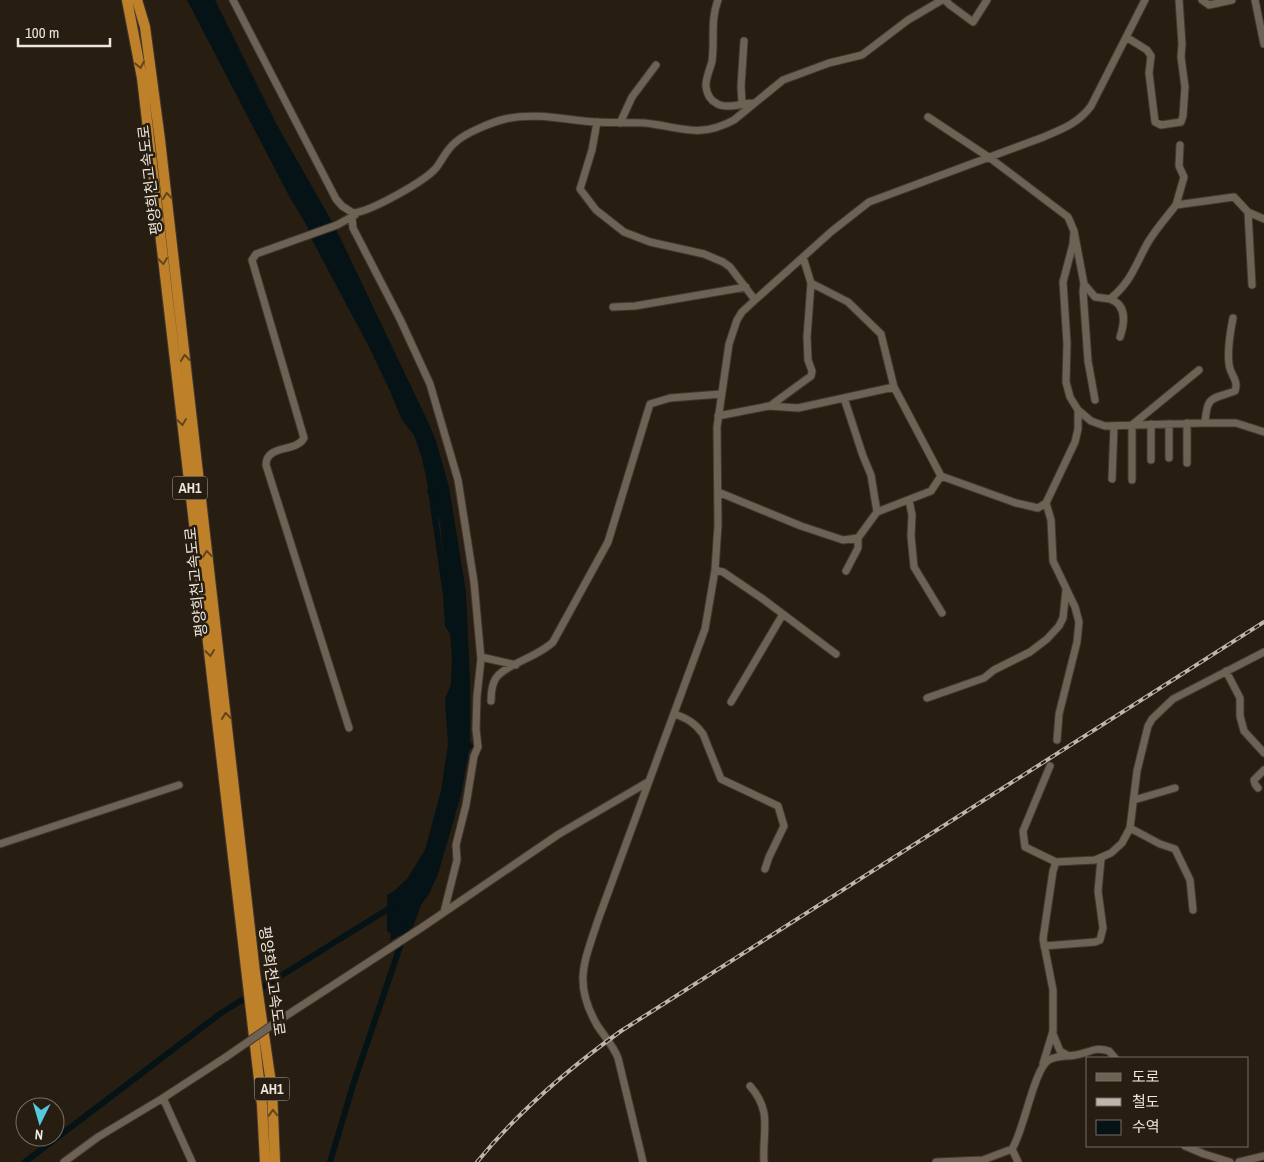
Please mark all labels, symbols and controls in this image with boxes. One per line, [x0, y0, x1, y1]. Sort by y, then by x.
scale bar [18, 15, 110, 47]
text: 100 m [25, 22, 59, 43]
one-way arrow [134, 61, 144, 69]
street label: 평양희천고속도로 [132, 124, 167, 236]
one-way arrow [162, 192, 173, 200]
one-way arrow [157, 257, 168, 265]
one-way arrow [180, 354, 191, 362]
one-way arrow [176, 419, 187, 427]
road number: AH1 [172, 476, 208, 499]
street label: 평양희천고속도로 [179, 526, 212, 638]
one-way arrow [202, 550, 213, 558]
one-way arrow [204, 650, 215, 658]
one-way arrow [221, 711, 232, 719]
street label: 평양희천고속도로 [254, 925, 291, 1037]
legend [1086, 1057, 1249, 1147]
text: 도로 [1132, 1066, 1160, 1087]
road number: AH1 [254, 1078, 290, 1100]
text: 철도 [1132, 1091, 1160, 1112]
north arrow [15, 1097, 65, 1147]
one-way arrow [268, 1109, 279, 1117]
text: 수역 [1132, 1116, 1160, 1137]
text: N [34, 1126, 44, 1144]

